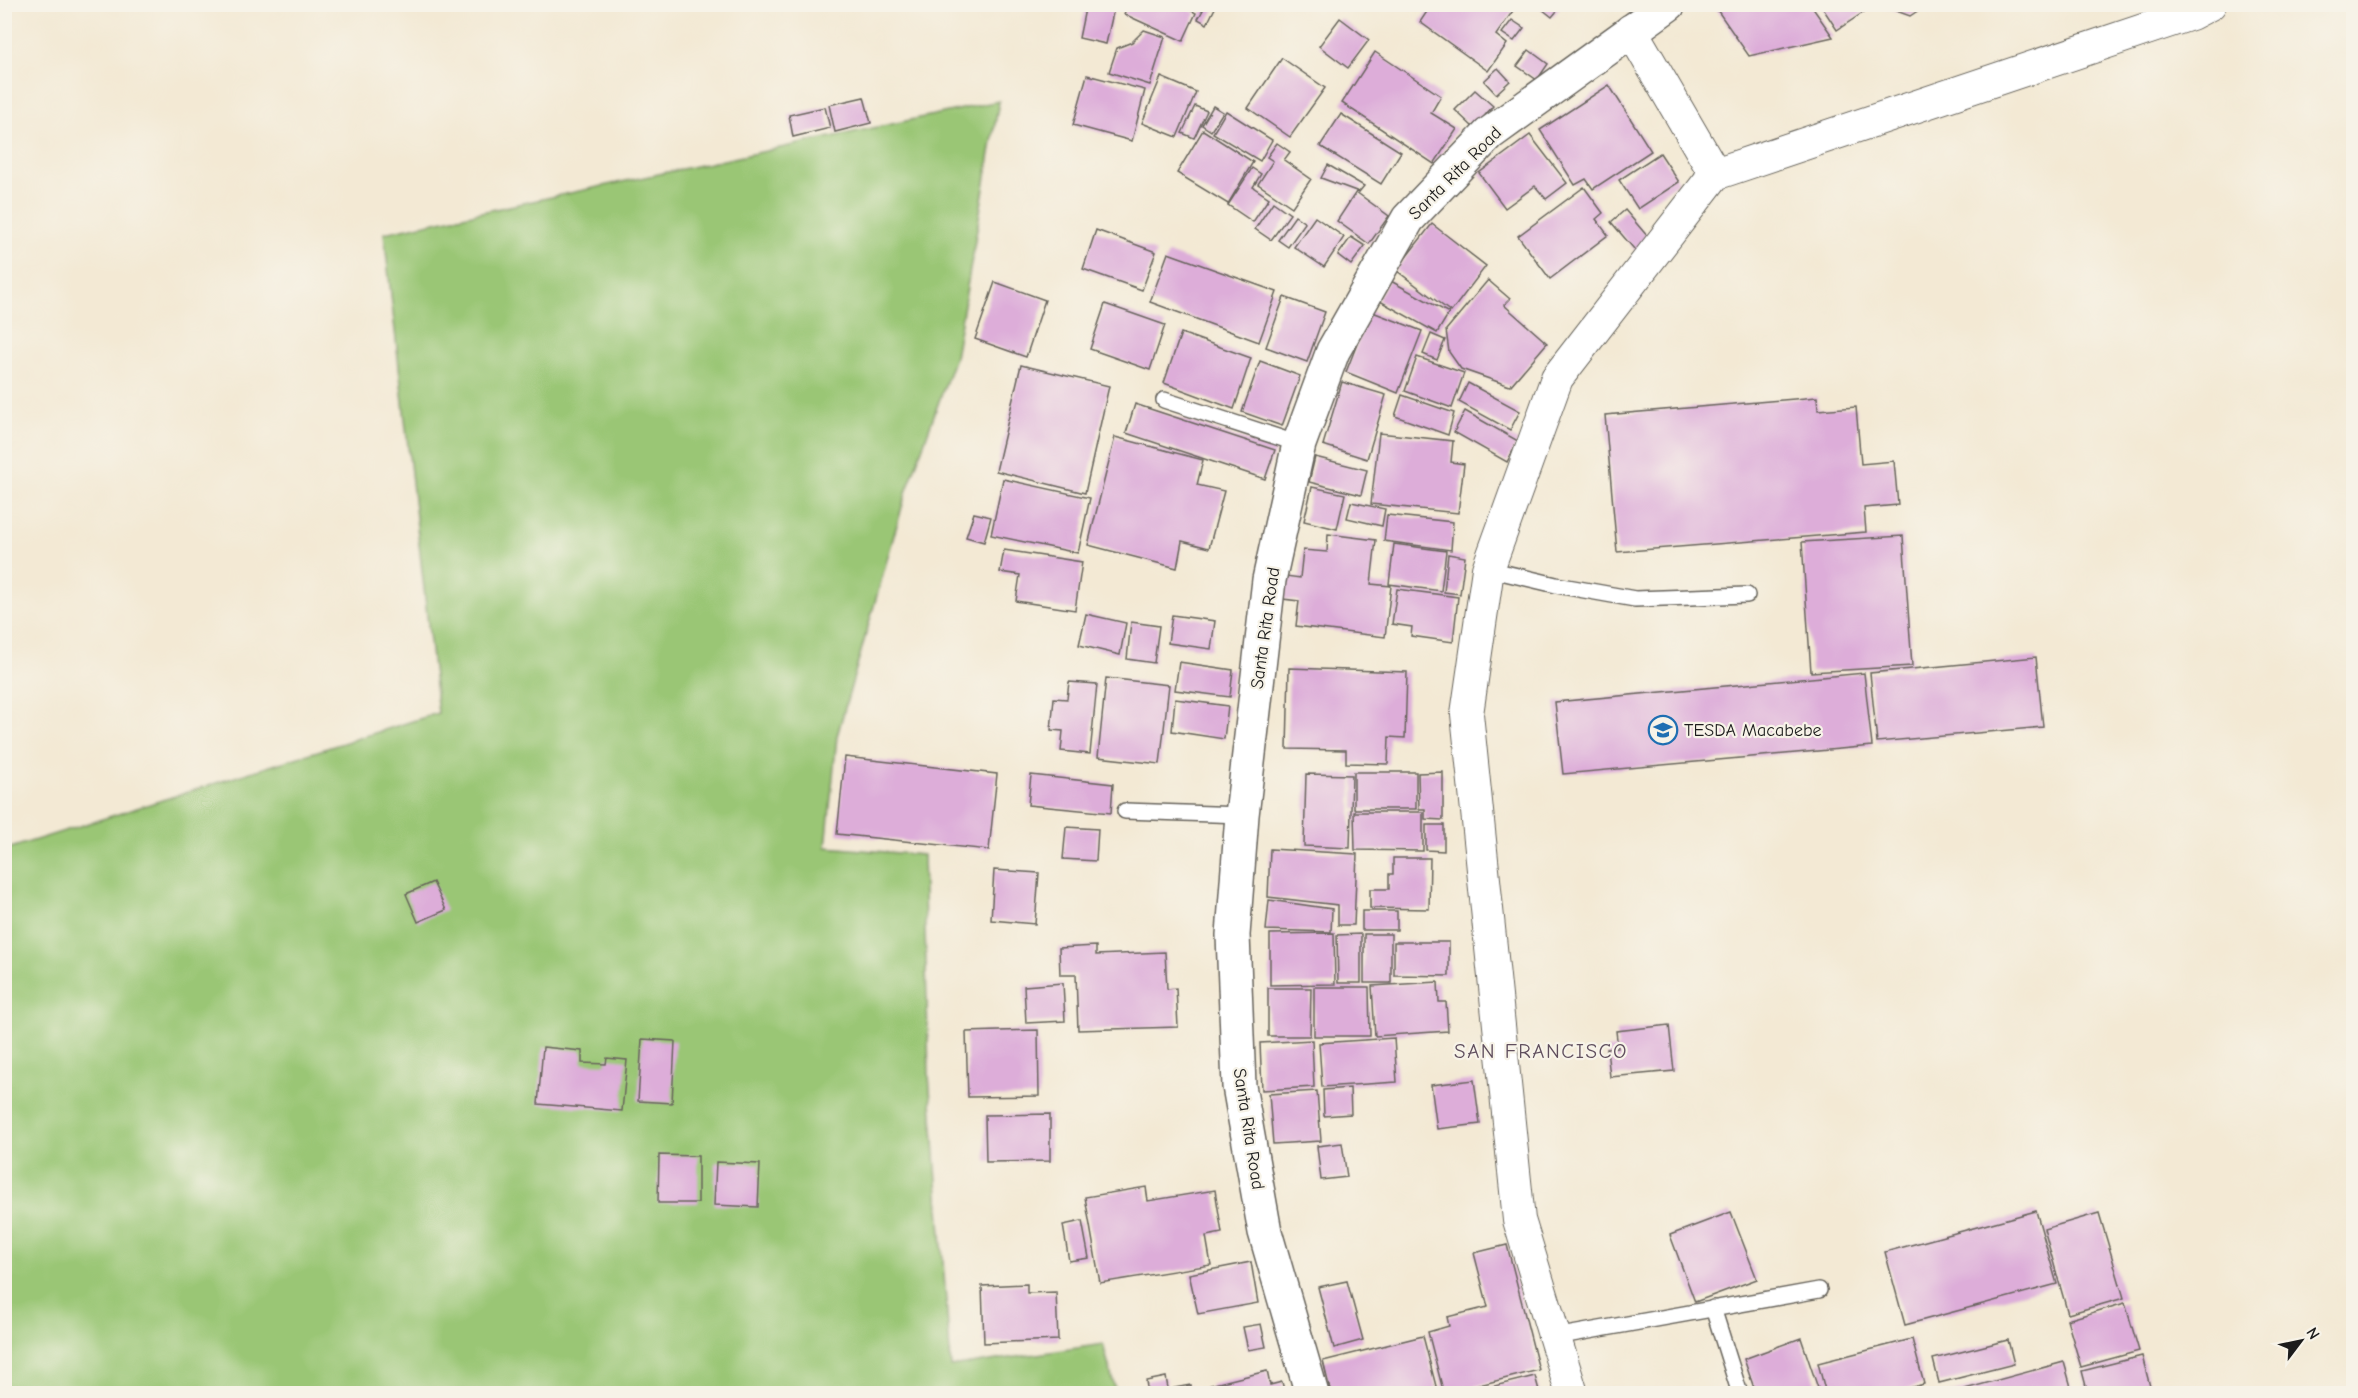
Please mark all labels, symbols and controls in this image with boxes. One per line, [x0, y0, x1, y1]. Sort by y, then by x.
street label: Santa Rita Road [1405, 123, 1506, 224]
street label: Santa Rita Road [1247, 566, 1284, 690]
school or university icon: TESDA Macabebe [1647, 714, 1679, 746]
place label: TESDA Macabebe [1684, 720, 1822, 741]
district label: SAN FRANCISCO [1454, 1039, 1628, 1063]
street label: Santa Rita Road [1229, 1067, 1268, 1191]
north arrow [2271, 1311, 2331, 1371]
text: N [2302, 1324, 2323, 1343]

